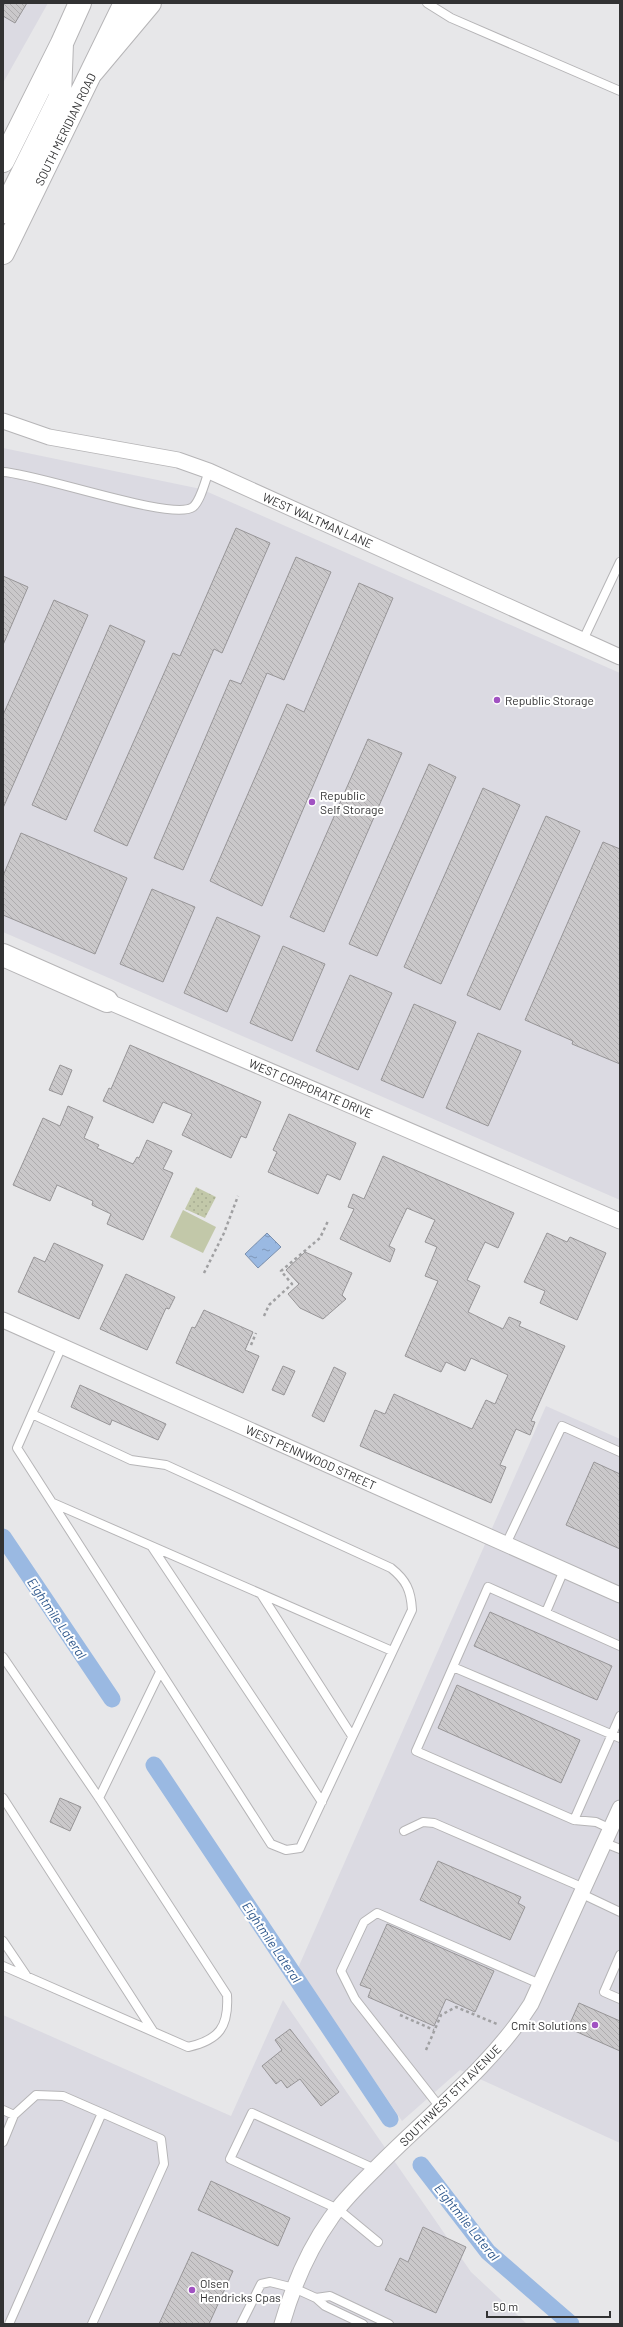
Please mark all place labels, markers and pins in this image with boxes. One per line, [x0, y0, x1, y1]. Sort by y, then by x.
place label: Republic Storage [505, 693, 594, 707]
marker: Republic Storage [492, 695, 502, 705]
place label: Republic Self Storage [320, 788, 384, 816]
marker: Republic Self Storage [307, 797, 317, 807]
place label: Cmit Solutions [511, 2018, 587, 2032]
marker: Cmit Solutions [590, 2020, 600, 2030]
place label: Olsen Hendricks Cpas [200, 2276, 281, 2304]
marker: Olsen Hendricks Cpas [187, 2285, 197, 2295]

